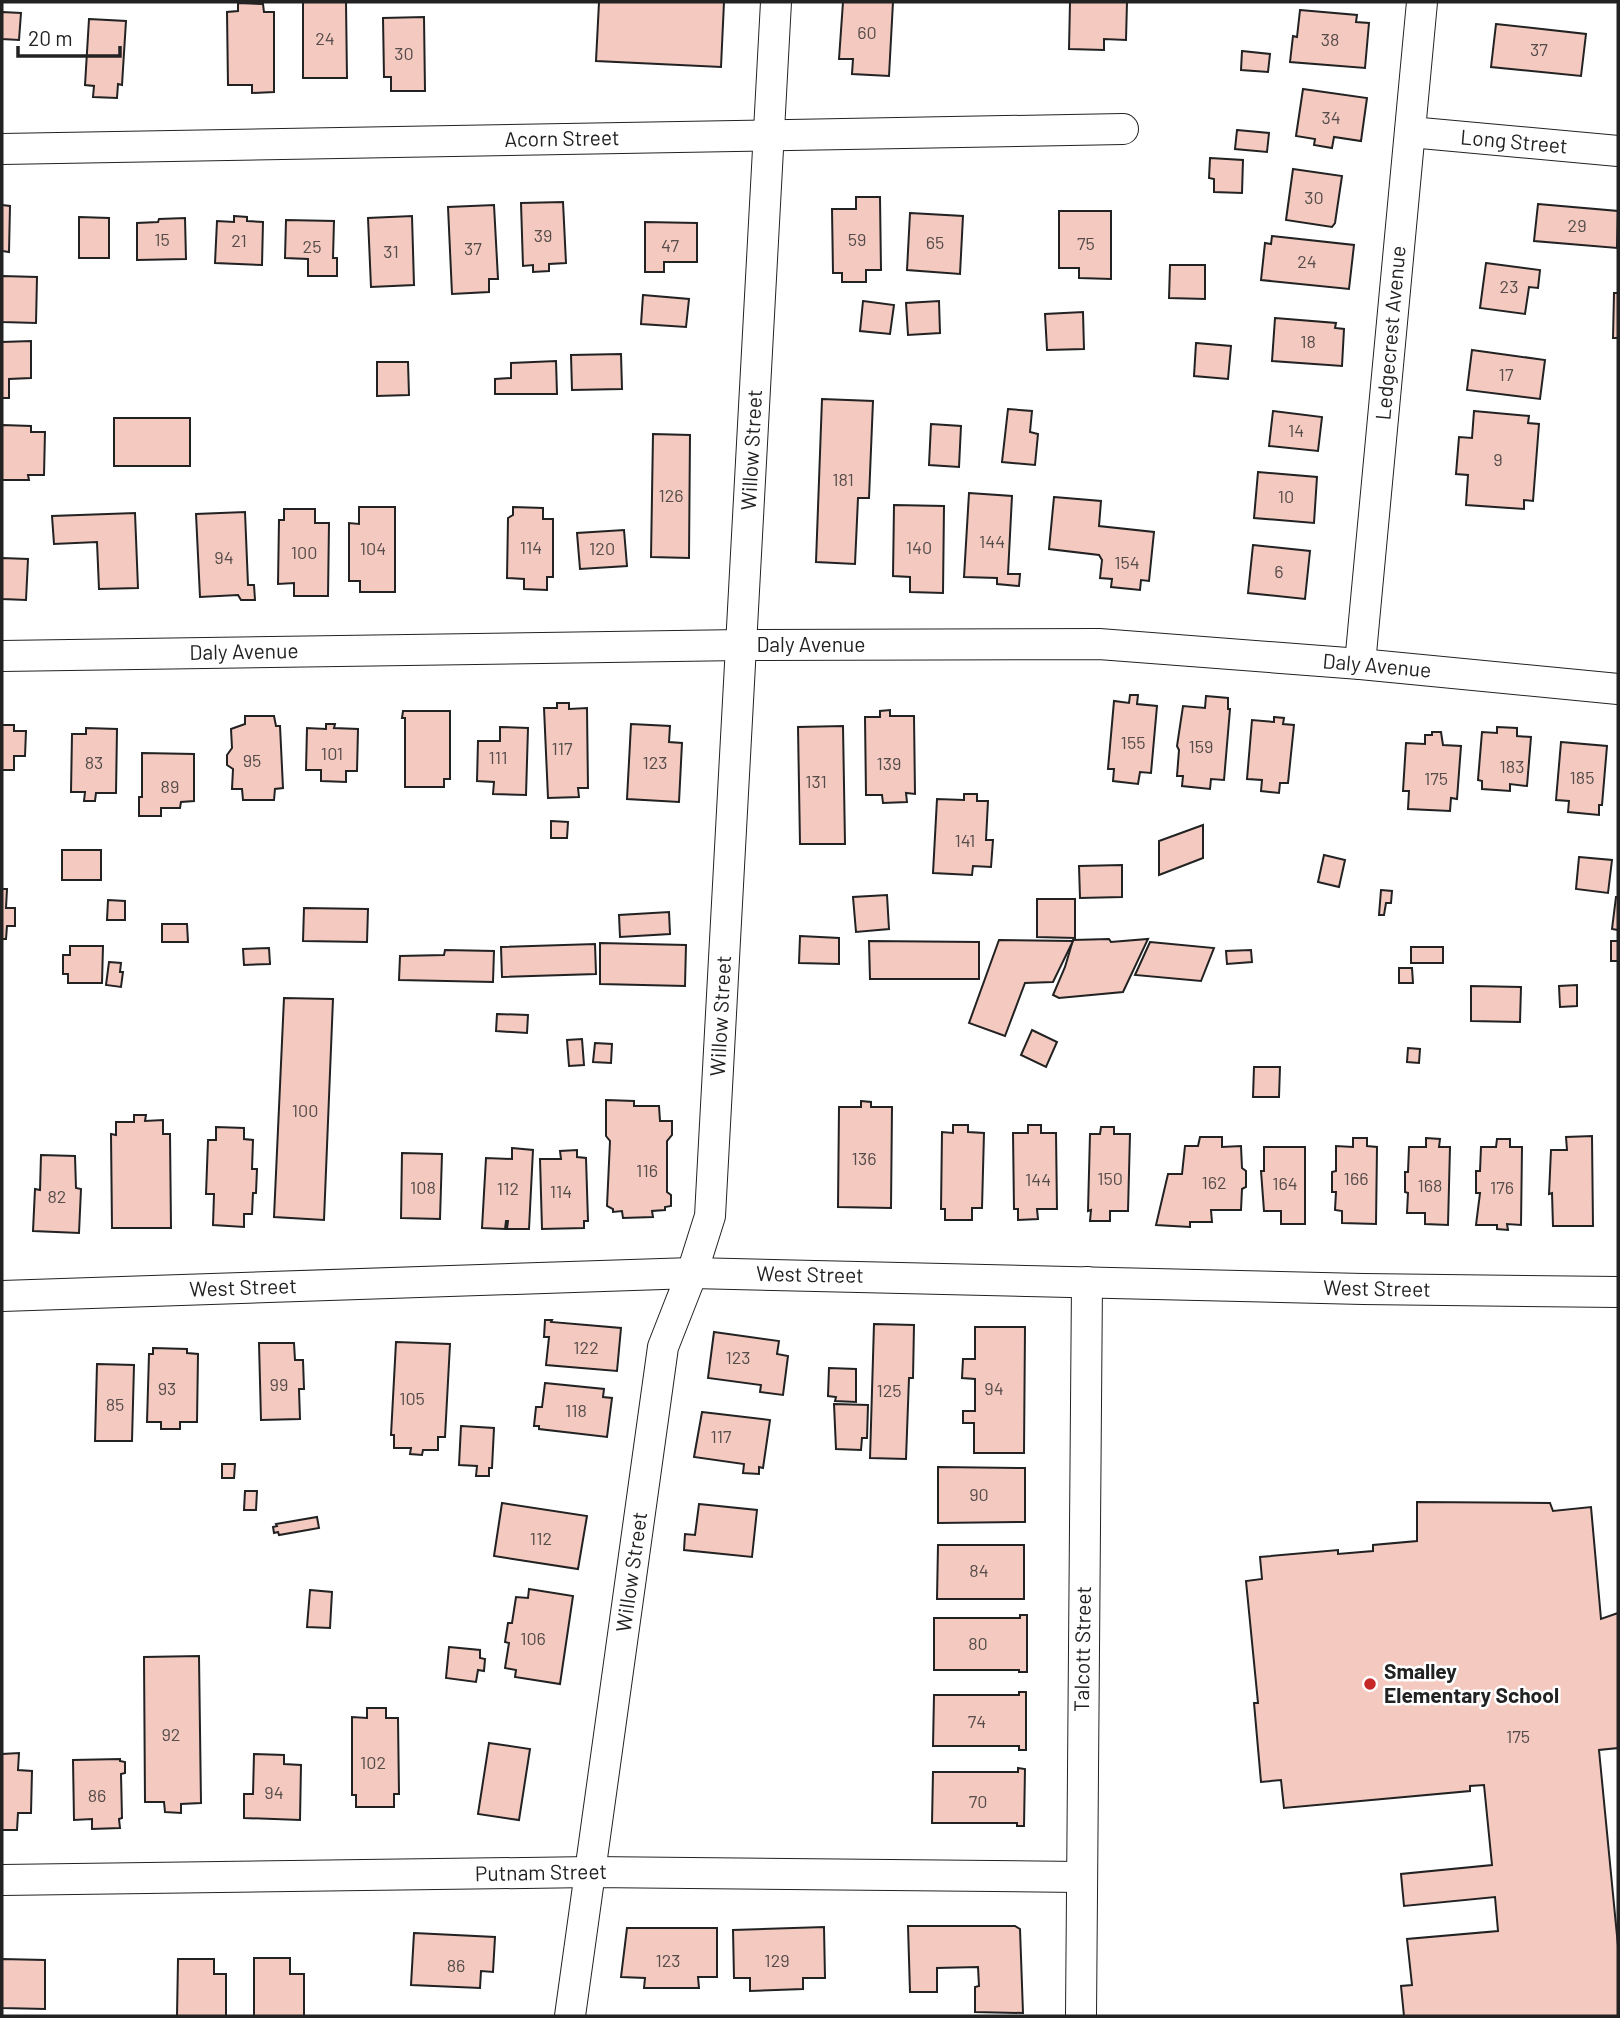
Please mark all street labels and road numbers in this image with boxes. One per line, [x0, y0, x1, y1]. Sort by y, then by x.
street label: Long Street [1460, 123, 1569, 158]
street label: Acorn Street [504, 124, 620, 151]
street label: Ledgecrest Avenue [1369, 245, 1410, 421]
street label: Willow Street [735, 389, 766, 511]
street label: Daly Avenue [756, 631, 866, 656]
street label: Daly Avenue [189, 637, 299, 664]
street label: Daly Avenue [1322, 647, 1433, 682]
street label: Willow Street [704, 955, 735, 1077]
street label: West Street [756, 1260, 864, 1287]
street label: West Street [189, 1272, 297, 1301]
street label: West Street [1323, 1274, 1431, 1301]
street label: Willow Street [610, 1510, 651, 1634]
street label: Talcott Street [1068, 1586, 1095, 1712]
street label: Putnam Street [475, 1858, 607, 1885]

